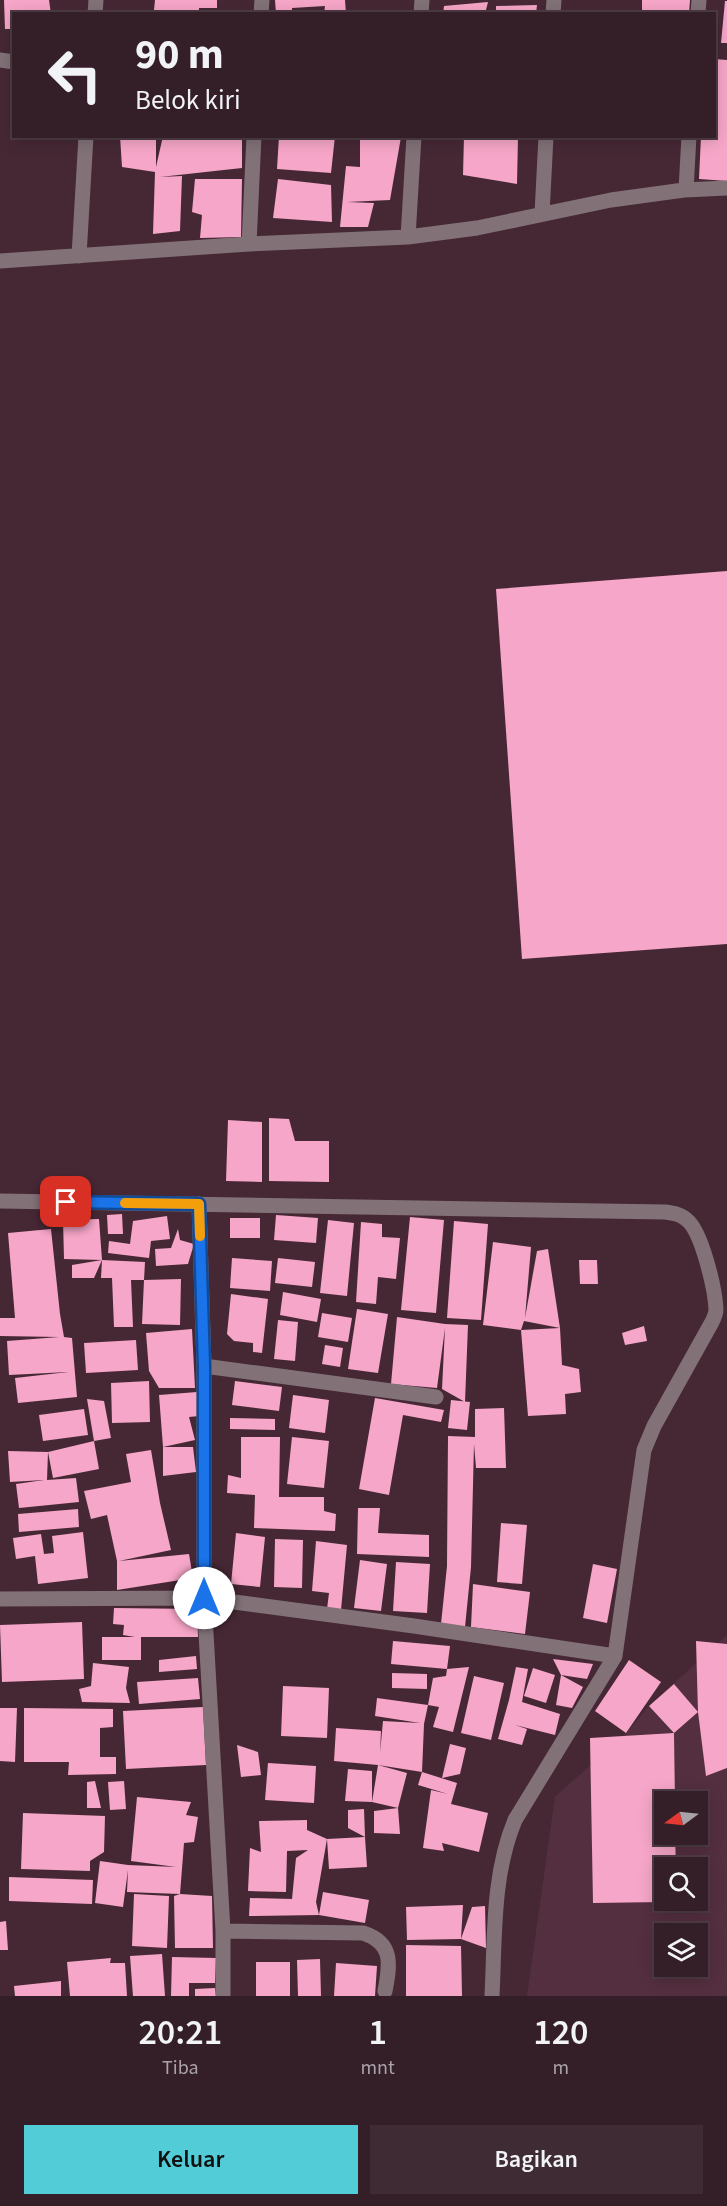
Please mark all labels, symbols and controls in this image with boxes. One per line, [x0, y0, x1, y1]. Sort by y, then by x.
text: 90 m [135, 25, 224, 85]
icon: left [36, 36, 114, 114]
text: Belok kiri [135, 81, 241, 120]
pin [40, 1176, 91, 1227]
icon: arrive [49, 1185, 82, 1218]
position arrow [172, 1566, 236, 1630]
north arrow [654, 1791, 708, 1845]
map controls [654, 1791, 708, 1977]
button: search [654, 1857, 708, 1911]
button: layers [654, 1923, 708, 1977]
text: 20:21 [138, 2007, 222, 2058]
text: 1 [368, 2007, 387, 2058]
text: 120 [533, 2007, 589, 2058]
text: Tiba [162, 2054, 199, 2082]
text: mnt [361, 2054, 395, 2082]
text: m [553, 2054, 569, 2082]
button: Keluar [24, 2125, 358, 2194]
button: Bagikan [370, 2125, 703, 2194]

